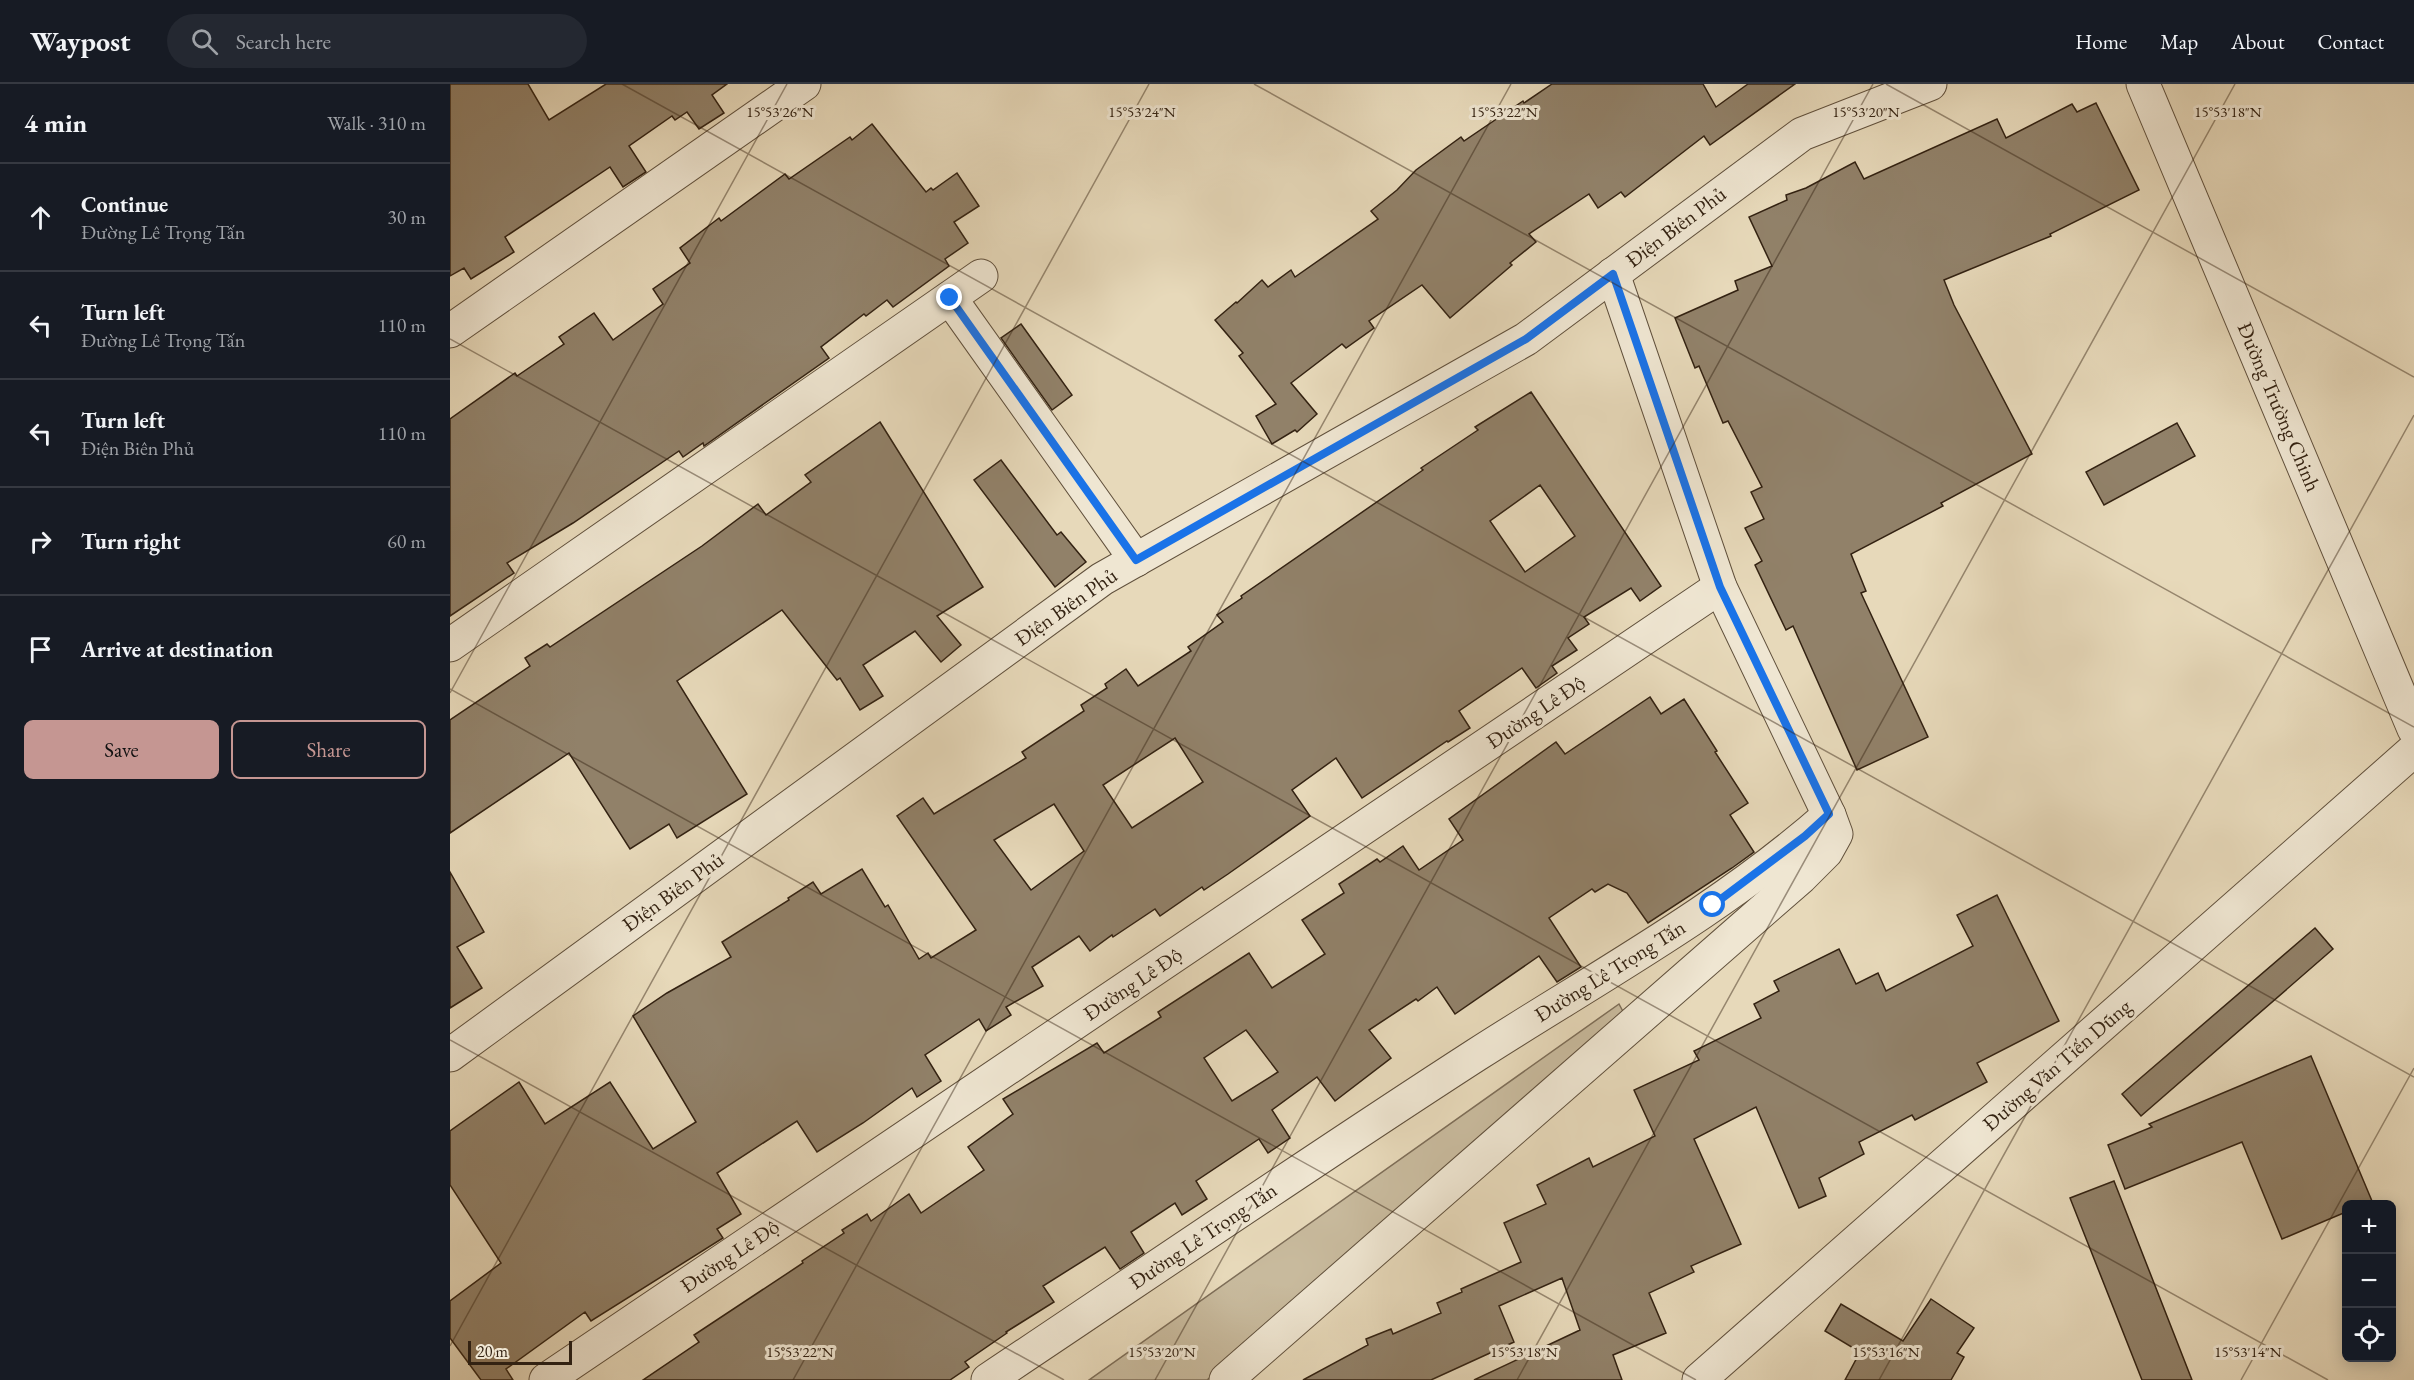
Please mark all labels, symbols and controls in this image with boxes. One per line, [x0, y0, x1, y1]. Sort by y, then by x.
search box [167, 14, 587, 68]
text: Waypost [30, 23, 131, 59]
icon: search [188, 25, 221, 58]
text: Search here [236, 27, 331, 56]
text: Home [2075, 28, 2127, 55]
text: Map [2160, 28, 2198, 55]
text: About [2231, 28, 2284, 55]
text: Contact [2317, 28, 2384, 55]
text: 15°53'26"N [746, 102, 814, 121]
text: 15°53'24"N [1108, 102, 1176, 121]
text: 15°53'22"N [1470, 102, 1538, 121]
text: 15°53'20"N [1832, 102, 1900, 121]
text: 15°53'18"N [2194, 102, 2262, 121]
text: 4 min [24, 106, 87, 140]
text: Walk · 310 m [327, 110, 426, 136]
street label: Điện Biên Phủ [1620, 180, 1731, 273]
text: Continue [81, 190, 168, 219]
icon: ahead [24, 201, 57, 234]
text: 30 m [387, 204, 426, 230]
text: Đường Lê Trọng Tấn [81, 219, 245, 245]
route end [936, 284, 962, 310]
text: Turn left [81, 298, 165, 327]
icon: left [24, 309, 57, 342]
text: 110 m [378, 312, 426, 338]
street label: Đường Trường Chinh [2232, 318, 2327, 496]
text: Đường Lê Trọng Tấn [81, 327, 245, 353]
text: Turn left [81, 406, 165, 435]
icon: left [24, 417, 57, 450]
text: 110 m [378, 420, 426, 446]
text: Điện Biên Phủ [81, 435, 194, 461]
icon: right [24, 525, 57, 558]
text: Turn right [81, 527, 180, 556]
text: 60 m [387, 528, 426, 554]
street label: Điện Biên Phủ [1009, 561, 1122, 652]
icon: arrive [24, 633, 57, 666]
text: Arrive at destination [81, 635, 273, 664]
street label: Đường Lê Độ [1481, 669, 1590, 755]
button: Save [24, 720, 219, 779]
button: Share [231, 720, 426, 779]
street label: Điện Biên Phủ [617, 846, 729, 937]
route start [1699, 891, 1725, 917]
street label: Đường Lê Trọng Tấn [1529, 913, 1690, 1028]
street label: Đường Lê Độ [1078, 941, 1187, 1027]
street label: Đường Văn Tiến Dũng [1977, 992, 2137, 1137]
street label: Đường Lê Trọng Tấn [1124, 1176, 1282, 1295]
map controls [2342, 1200, 2396, 1362]
button: + [2342, 1200, 2396, 1254]
street label: Đường Lê Độ [675, 1213, 784, 1299]
button: − [2342, 1254, 2396, 1308]
button: locate [2342, 1308, 2396, 1362]
scale bar [468, 1338, 572, 1366]
text: 20 m [477, 1341, 508, 1362]
text: 15°53'22"N [766, 1342, 834, 1361]
text: 15°53'20"N [1128, 1342, 1196, 1361]
text: 15°53'18"N [1490, 1342, 1558, 1361]
text: 15°53'16"N [1852, 1342, 1920, 1361]
text: 15°53'14"N [2214, 1342, 2282, 1361]

